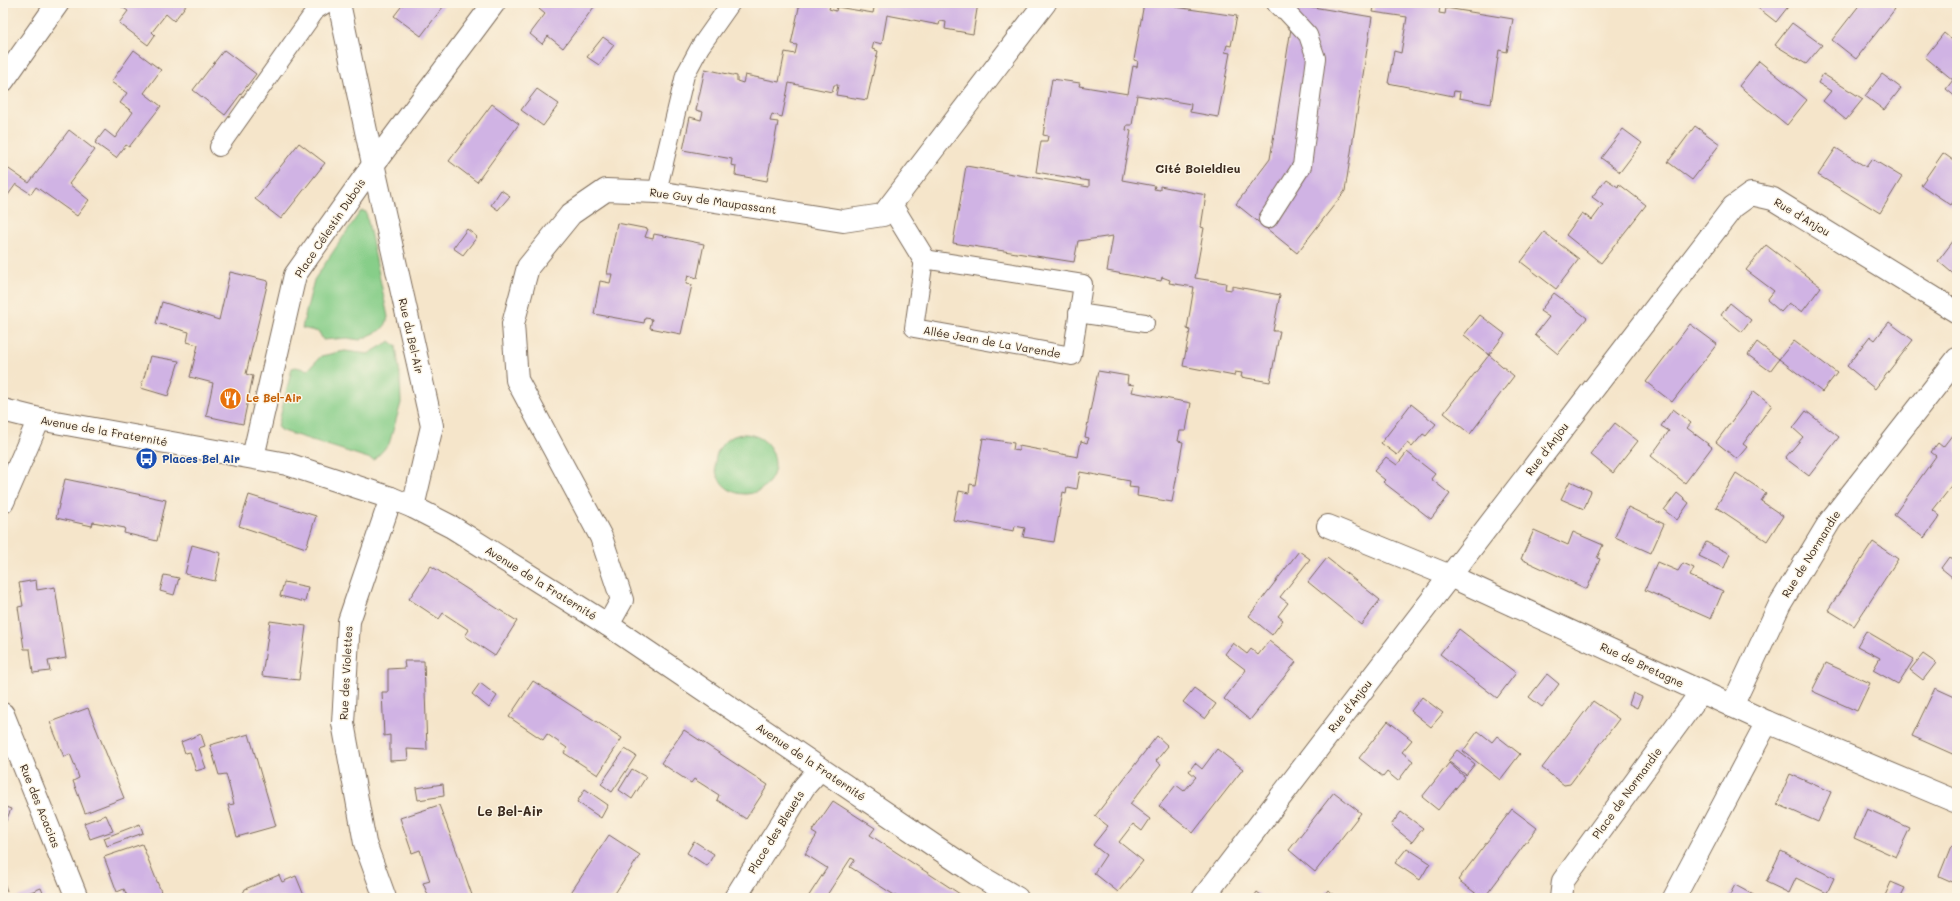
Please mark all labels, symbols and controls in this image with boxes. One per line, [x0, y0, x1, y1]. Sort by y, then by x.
district label: Cité Boieldieu [1155, 160, 1241, 176]
street label: Place Célestin Dubois [291, 175, 368, 280]
street label: Rue Guy de Maupassant [649, 184, 778, 217]
street label: Rue d'Anjou [1772, 194, 1833, 239]
street label: Rue du Bel-Air [395, 296, 428, 375]
street label: Allée Jean de La Varende [922, 322, 1062, 361]
restaurant icon: Le Bel-Air [217, 385, 243, 411]
place label: Le Bel-Air [246, 390, 302, 405]
street label: Avenue de la Fraternité [39, 412, 169, 449]
street label: Rue d'Anjou [1522, 419, 1571, 478]
bus stop icon: Places Bel Air [133, 446, 159, 472]
place label: Places Bel Air [162, 451, 240, 466]
street label: Rue de Normandie [1778, 507, 1843, 600]
street label: Avenue de la Fraternité [483, 542, 600, 623]
street label: Rue des Violettes [336, 625, 355, 721]
street label: Rue de Bretagne [1598, 639, 1687, 691]
street label: Rue d'Anjou [1324, 676, 1375, 735]
street label: Avenue de la Fraternité [754, 719, 869, 804]
street label: Place de Normandie [1588, 744, 1665, 841]
street label: Rue des Acacias [17, 762, 64, 850]
street label: Place des Bleuets [744, 787, 807, 876]
district label: Le Bel-Air [477, 802, 543, 819]

